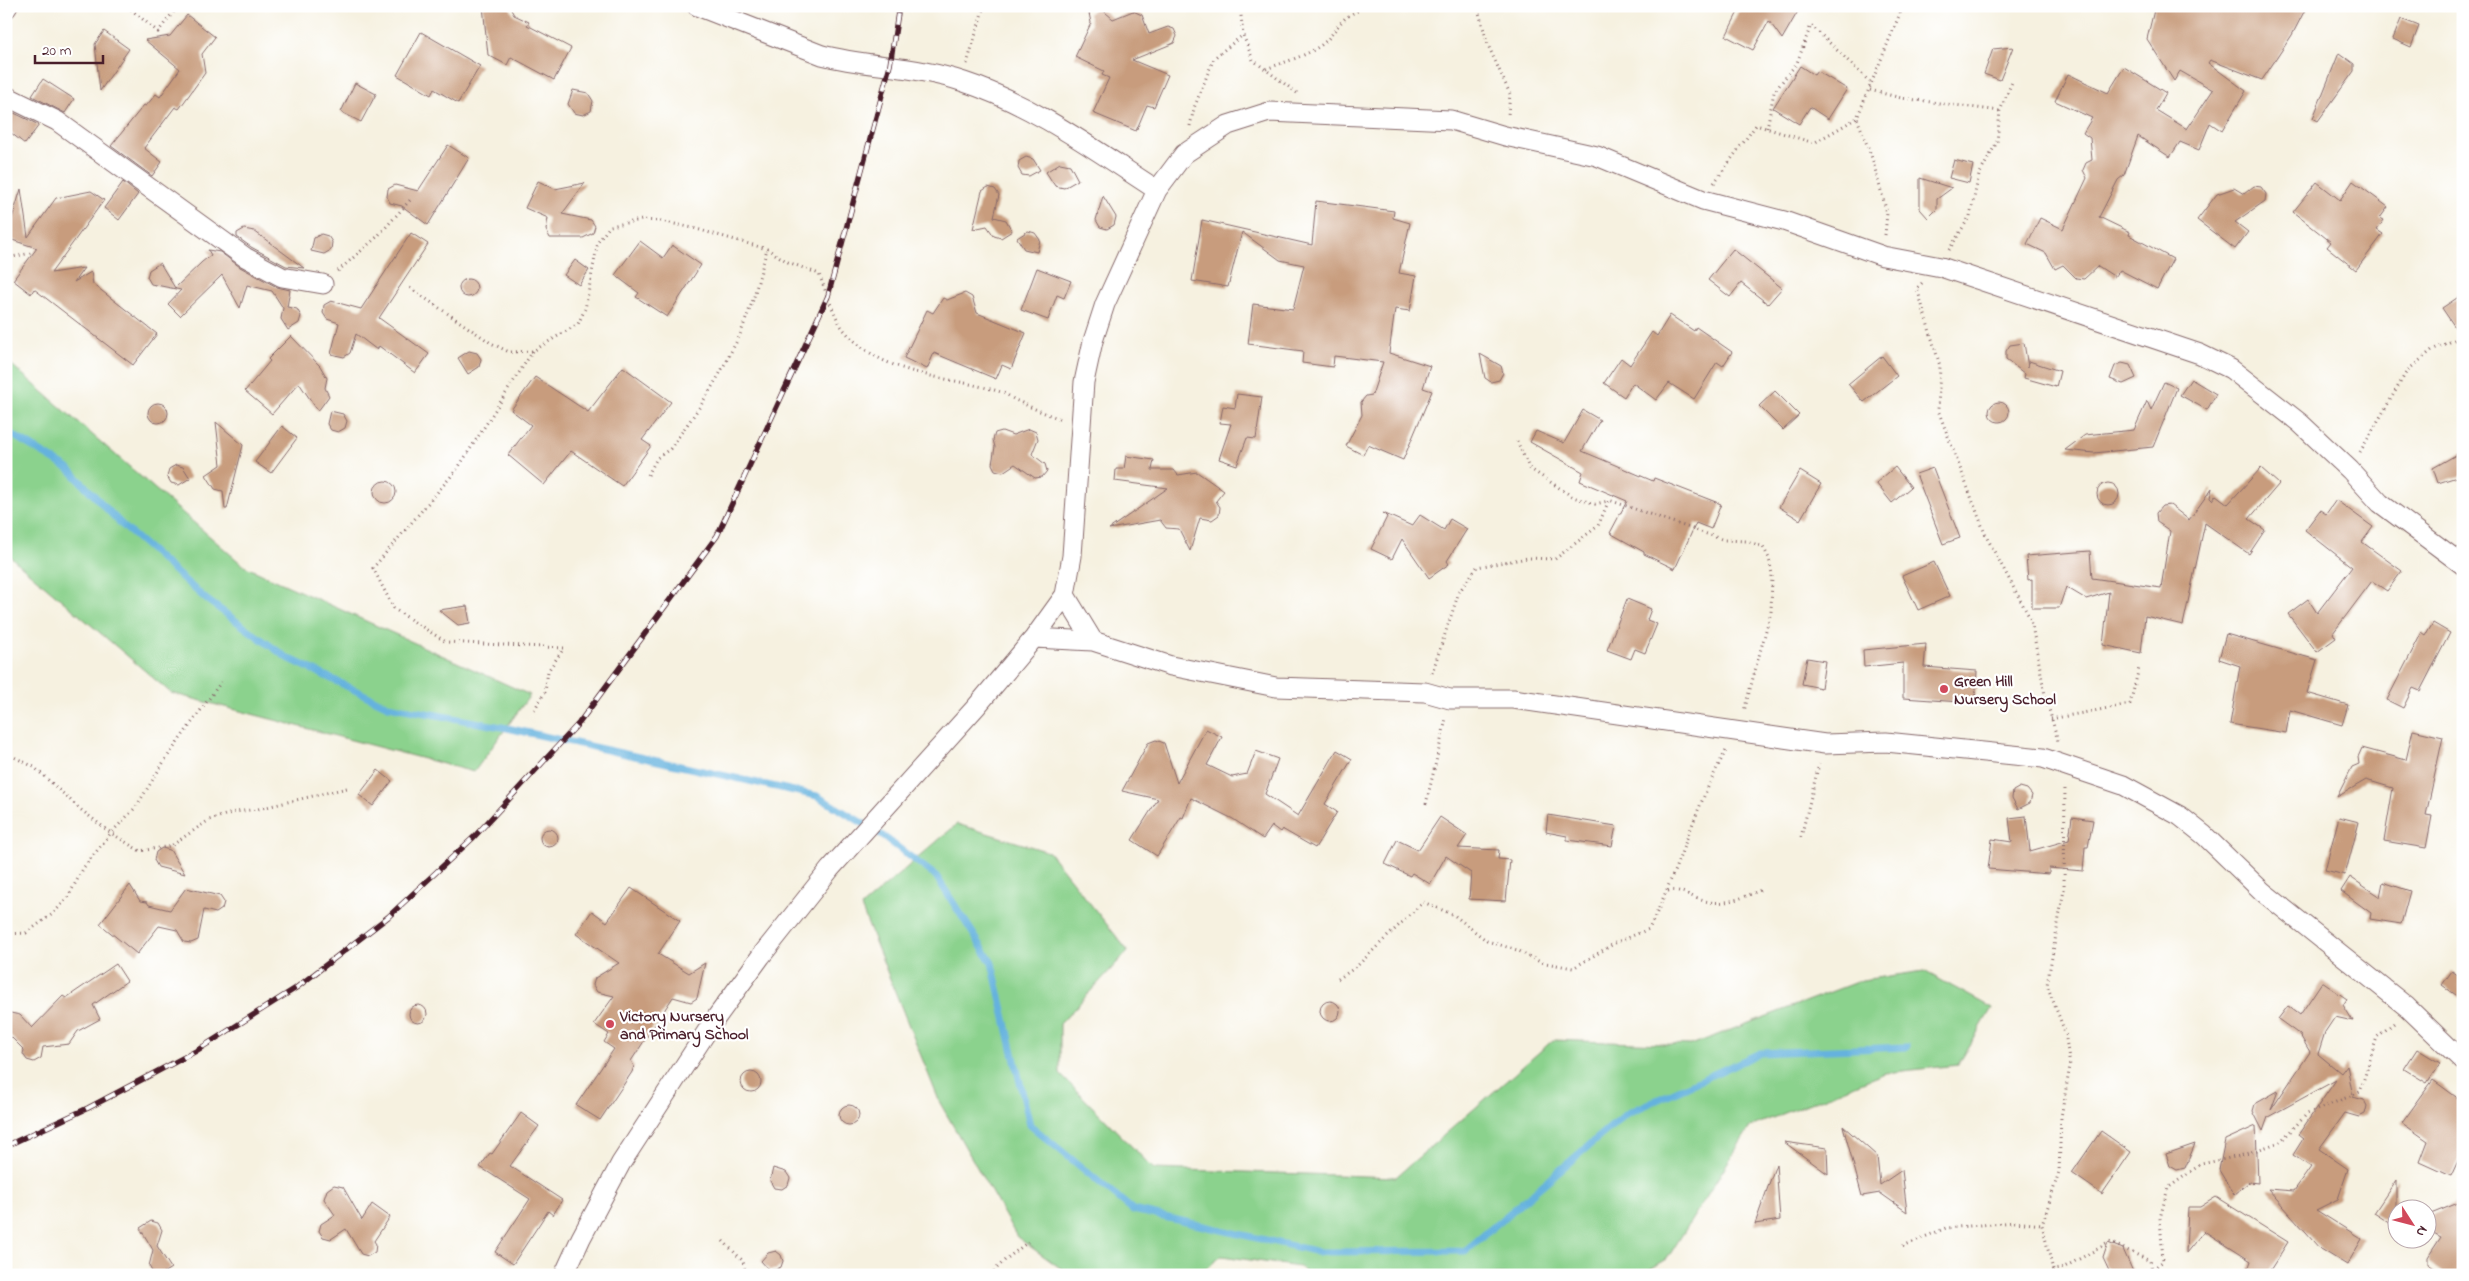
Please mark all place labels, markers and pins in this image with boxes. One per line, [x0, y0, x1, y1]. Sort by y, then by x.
place label: Green Hill Nursery School [1954, 670, 2056, 713]
marker: Green Hill Nursery School [1938, 683, 1950, 695]
place label: Victory Nursery and Primary School [619, 1005, 749, 1048]
marker: Victory Nursery and Primary School [604, 1018, 616, 1030]

